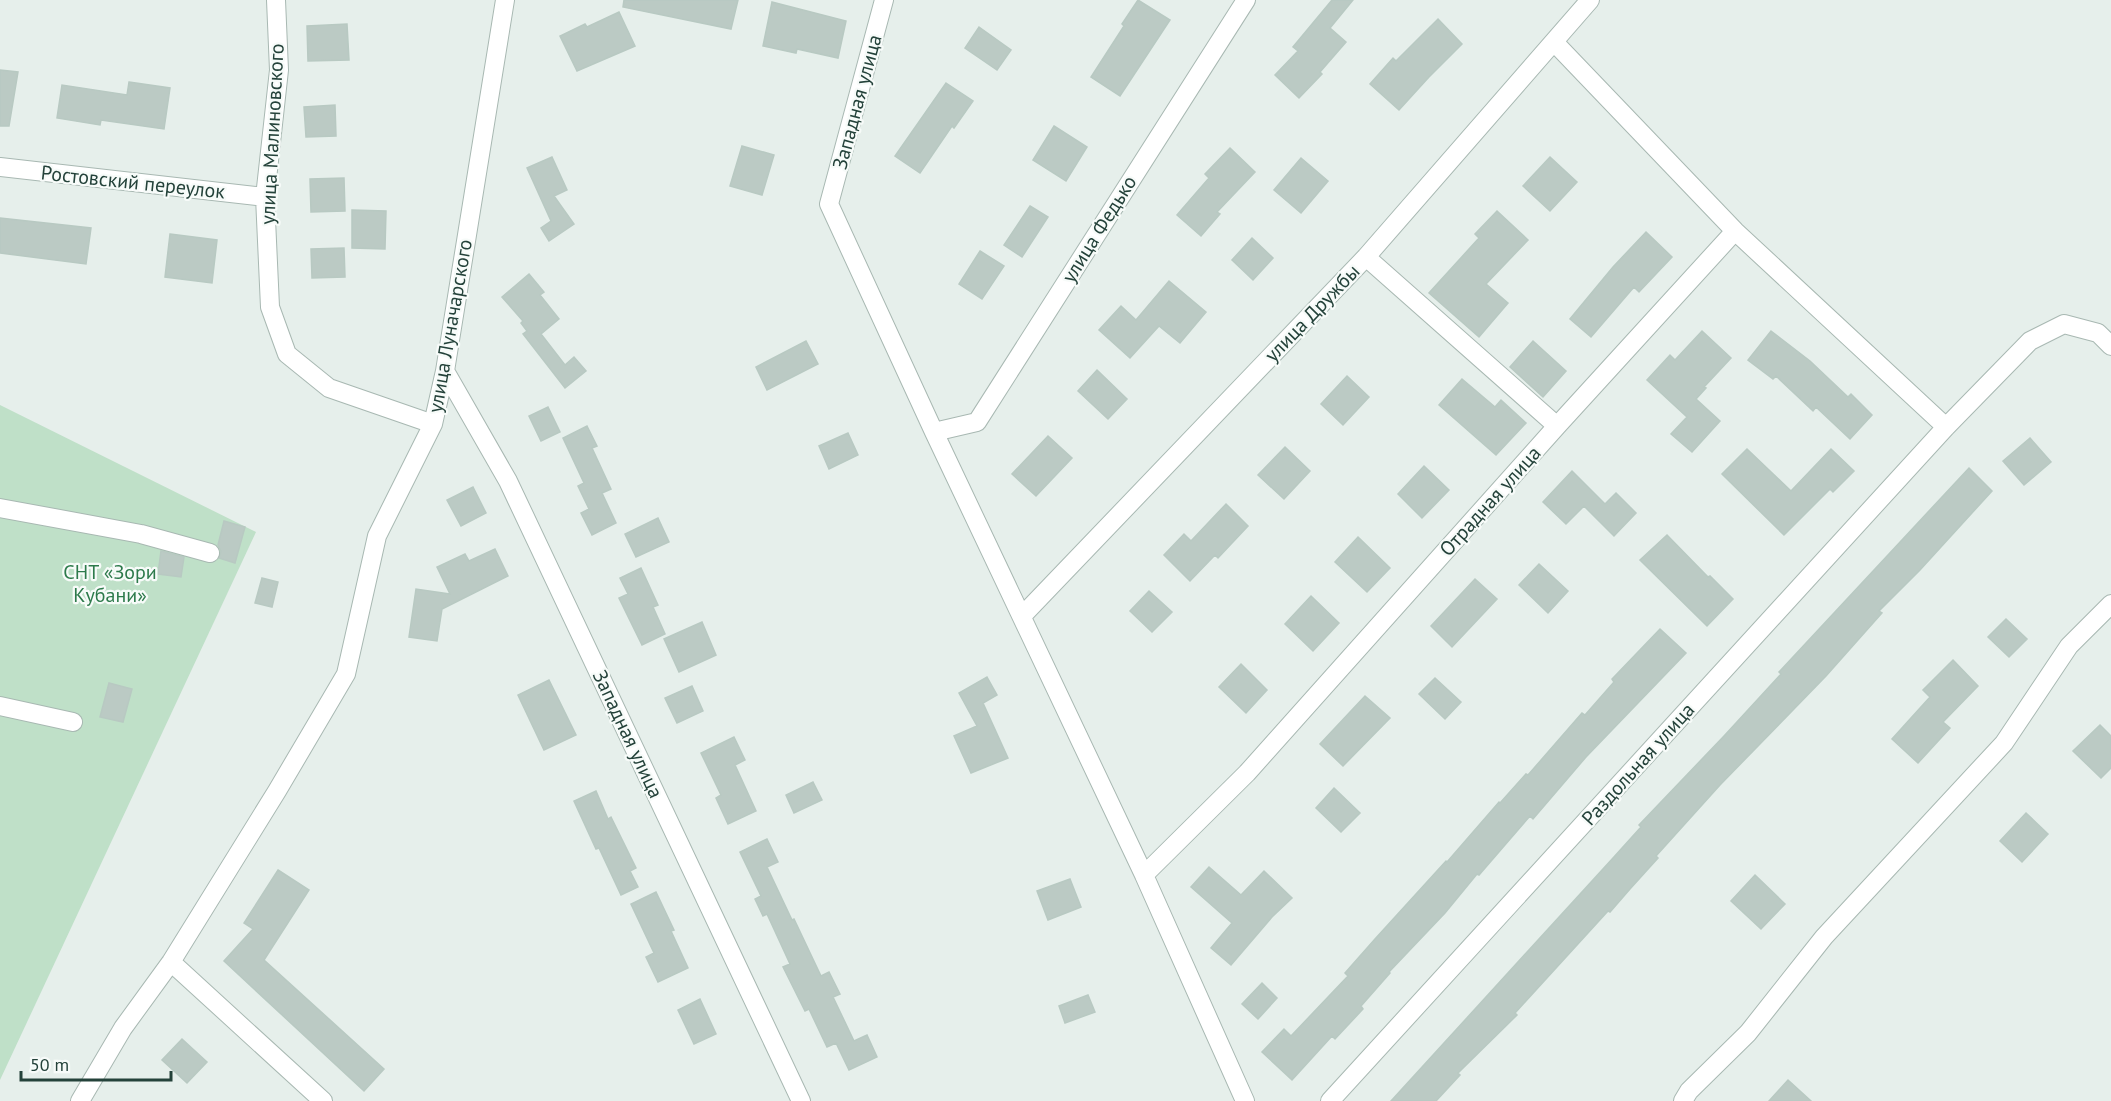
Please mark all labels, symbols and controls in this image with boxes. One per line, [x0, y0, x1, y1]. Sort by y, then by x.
street label: Западная улица [827, 32, 887, 172]
street label: улица Малиновского [254, 43, 290, 225]
street label: Ростовский переулок [40, 159, 227, 205]
street label: улица Федько [1056, 170, 1142, 288]
street label: улица Луначарского [422, 237, 478, 415]
street label: улица Дружбы [1259, 259, 1365, 367]
street label: Отрадная улица [1434, 440, 1546, 562]
park label: СНТ «Зори Кубани» [63, 559, 157, 608]
street label: Западная улица [587, 666, 669, 802]
street label: Раздольная улица [1576, 697, 1700, 831]
scale bar [21, 1044, 171, 1082]
text: 50 m [30, 1053, 69, 1076]

